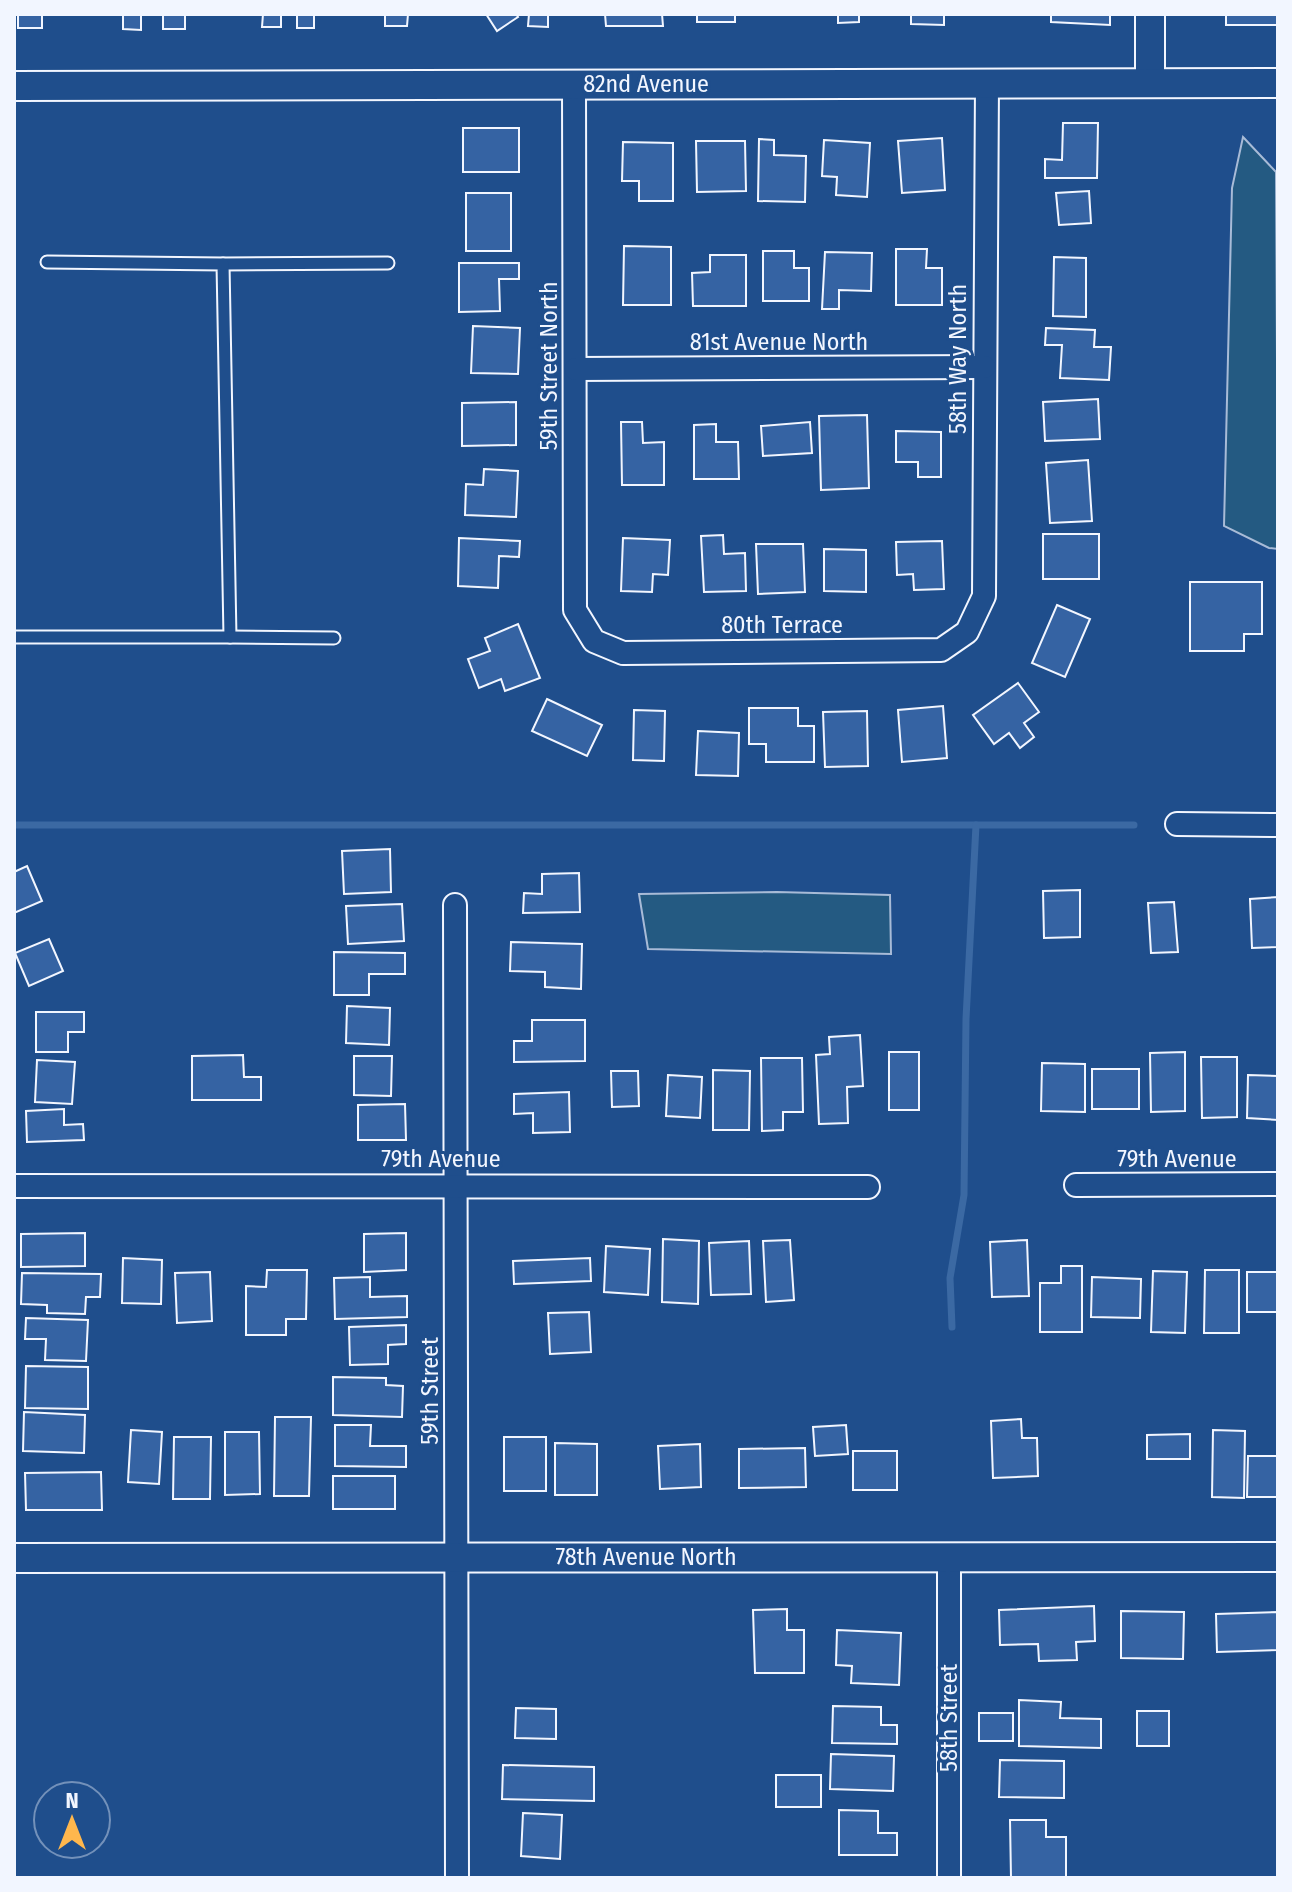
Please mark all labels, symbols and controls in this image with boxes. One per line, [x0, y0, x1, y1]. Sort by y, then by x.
street label: 82nd Avenue [583, 70, 709, 98]
street label: 59th Street North [535, 281, 563, 451]
street label: 58th Way North [944, 284, 972, 434]
street label: 81st Avenue North [690, 328, 868, 356]
street label: 80th Terrace [721, 611, 843, 639]
street label: 79th Avenue [381, 1145, 501, 1173]
street label: 79th Avenue [1117, 1145, 1237, 1173]
street label: 59th Street [416, 1337, 444, 1445]
street label: 78th Avenue North [555, 1543, 737, 1571]
street label: 58th Street [935, 1664, 963, 1772]
north arrow [32, 1780, 112, 1860]
text: N [65, 1787, 79, 1814]

